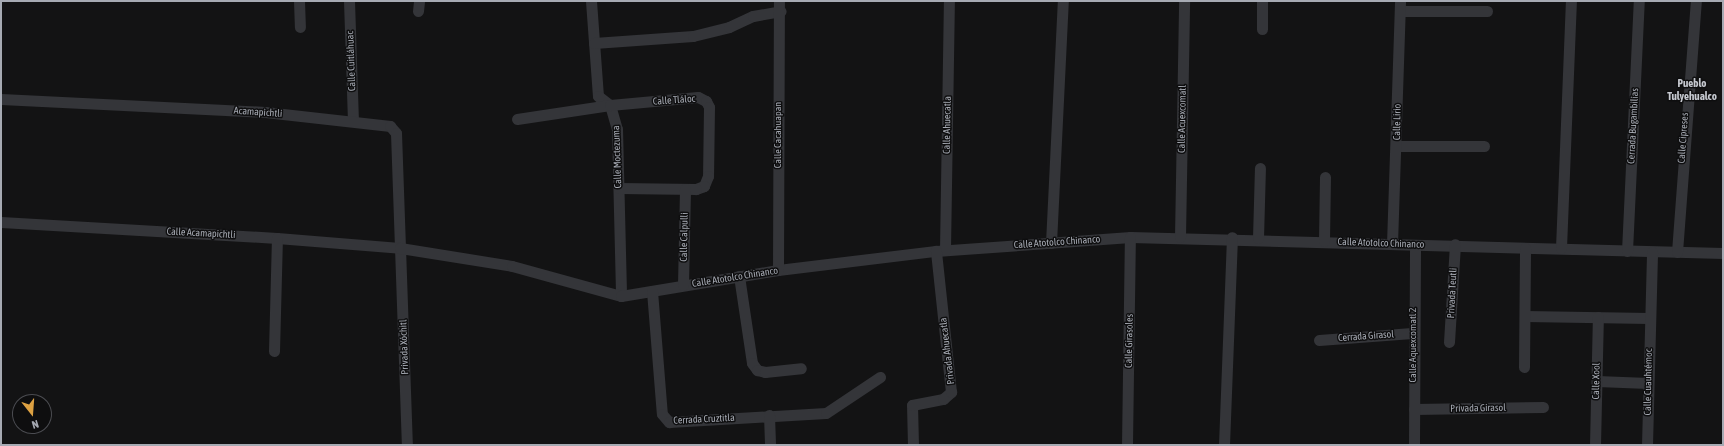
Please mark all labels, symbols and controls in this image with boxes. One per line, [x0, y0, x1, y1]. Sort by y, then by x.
street label: Calle Cuitláhuac [344, 31, 358, 91]
district label: Pueblo Tulyehualco [1667, 77, 1717, 103]
street label: Calle Acuexcomatl [1175, 85, 1189, 153]
street label: Cerrada Bugambilias [1625, 88, 1641, 164]
street label: Calle Tláloc [652, 93, 696, 107]
street label: Calle Ahuecatla [940, 96, 954, 154]
street label: Calle Cacahuapan [772, 102, 784, 168]
street label: Acamapichtli [233, 104, 283, 120]
street label: Calle Lirio [1391, 104, 1403, 140]
street label: Calle Cipreses [1675, 112, 1691, 164]
street label: Calle Moctezuma [610, 125, 624, 189]
street label: Calle Calpulli [678, 212, 690, 262]
street label: Calle Acamapichtli [166, 225, 236, 241]
street label: Calle Atotolco Chinanco [1013, 233, 1101, 251]
street label: Calle Atotolco Chinanco [1337, 235, 1425, 251]
street label: Calle Atotolco Chinanco [691, 264, 779, 290]
street label: Privada Teutli [1445, 267, 1459, 319]
street label: Calle Aquexcomatl 2 [1407, 308, 1419, 382]
street label: Calle Girasoles [1123, 314, 1135, 368]
street label: Privada Ahuecatla [937, 317, 957, 385]
street label: Privada Xóchitl [397, 319, 411, 375]
street label: Cerrada Girasol [1338, 328, 1394, 344]
street label: Calle Cuauhtémoc [1641, 348, 1655, 416]
street label: Calle Xool [1590, 363, 1602, 399]
north arrow [12, 394, 52, 434]
street label: Privada Girasol [1450, 402, 1506, 414]
street label: Cerrada Cruztitla [673, 411, 735, 427]
text: N [30, 418, 40, 431]

